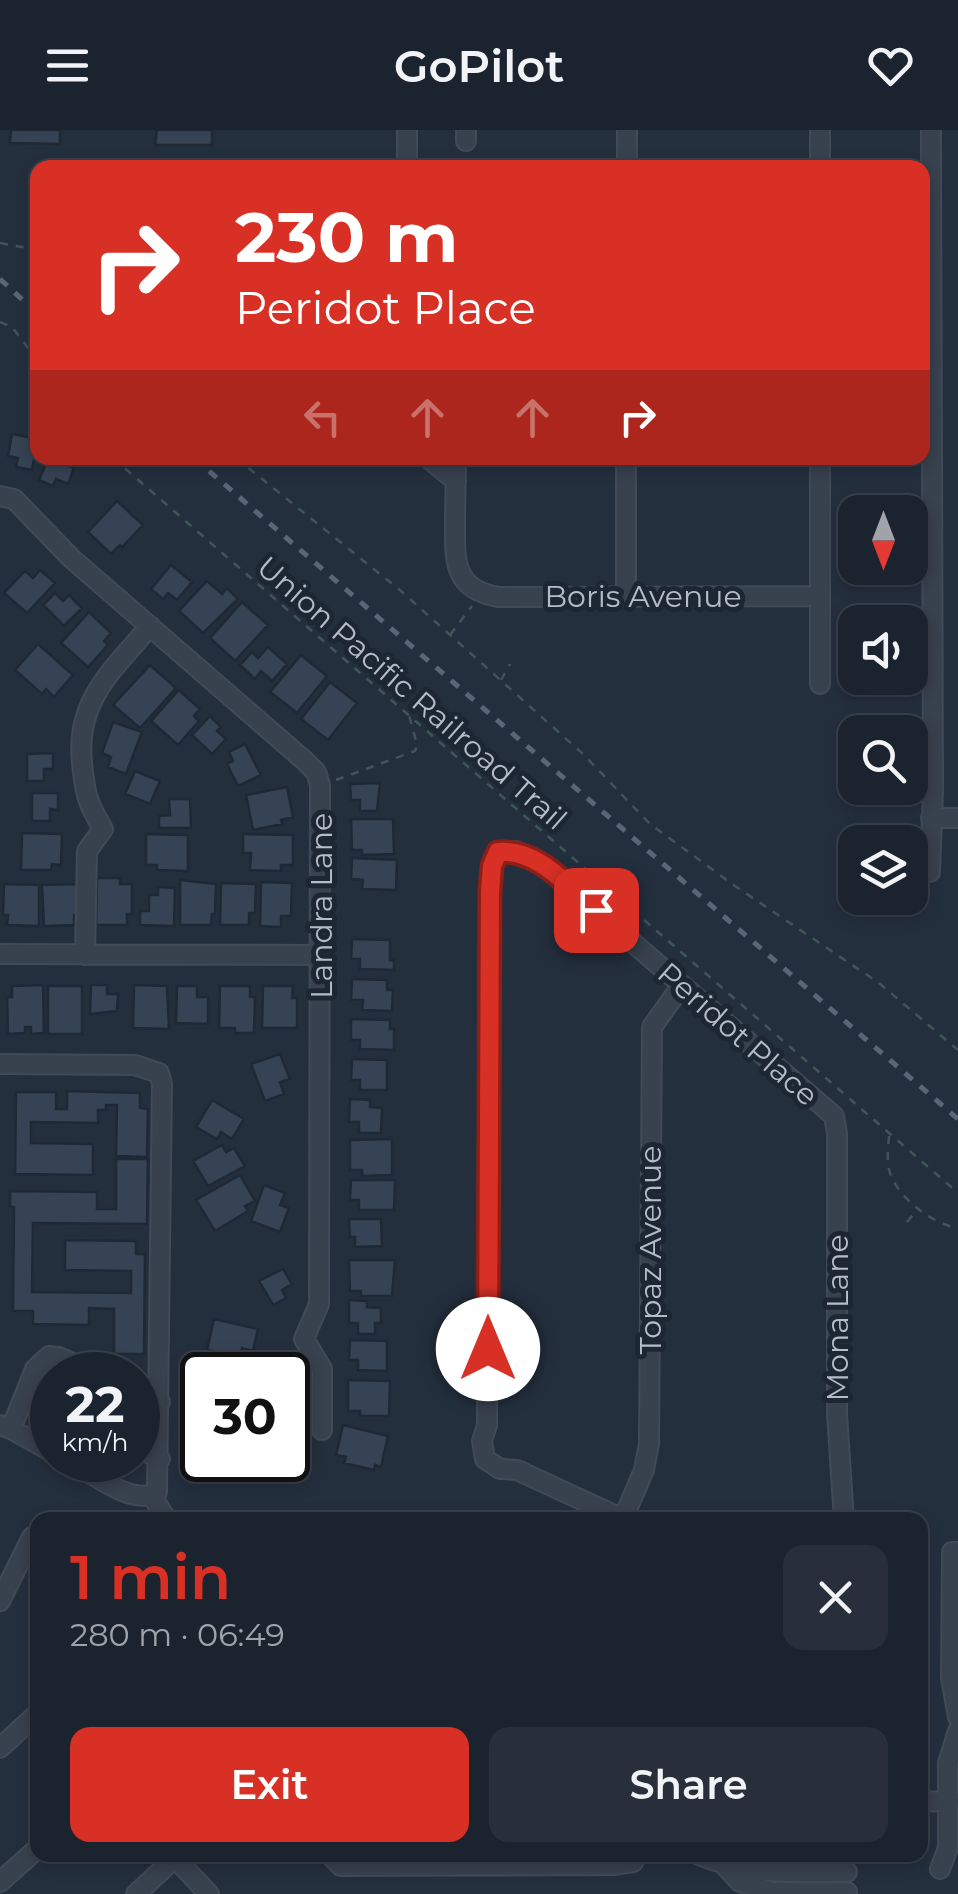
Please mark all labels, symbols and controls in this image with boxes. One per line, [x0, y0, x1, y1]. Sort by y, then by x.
icon: menu [40, 38, 95, 93]
text: GoPilot [394, 38, 564, 93]
icon: heart [863, 38, 918, 93]
text: 230 m [235, 194, 459, 280]
icon: right [70, 200, 200, 330]
text: Peridot Place [235, 280, 536, 335]
icon: left [295, 390, 350, 445]
icon: ahead [400, 390, 455, 445]
icon: ahead [505, 390, 560, 445]
icon: right [610, 390, 665, 445]
north arrow [838, 495, 928, 585]
map controls [838, 495, 928, 915]
street label: Union Pacific Railroad Trail [250, 548, 574, 838]
street label: Boris Avenue [544, 578, 742, 615]
button: sound [838, 605, 928, 695]
button: search [838, 715, 928, 805]
street label: Landra Lane [303, 813, 340, 999]
button: layers [838, 825, 928, 915]
pin [554, 868, 639, 953]
icon: arrive [569, 883, 624, 938]
street label: Peridot Place [650, 954, 826, 1114]
street label: Topaz Avenue [632, 1146, 669, 1354]
street label: Mona Lane [819, 1234, 856, 1402]
position arrow [436, 1297, 540, 1401]
speed limit sign: 30 [180, 1352, 310, 1482]
text: 22 [66, 1374, 125, 1435]
text: km/h [62, 1427, 128, 1457]
text: 1 min [70, 1541, 231, 1614]
button: close [783, 1545, 888, 1650]
text: 280 m · 06:49 [70, 1615, 285, 1654]
button: Exit [70, 1727, 469, 1842]
button: Share [489, 1727, 888, 1842]

